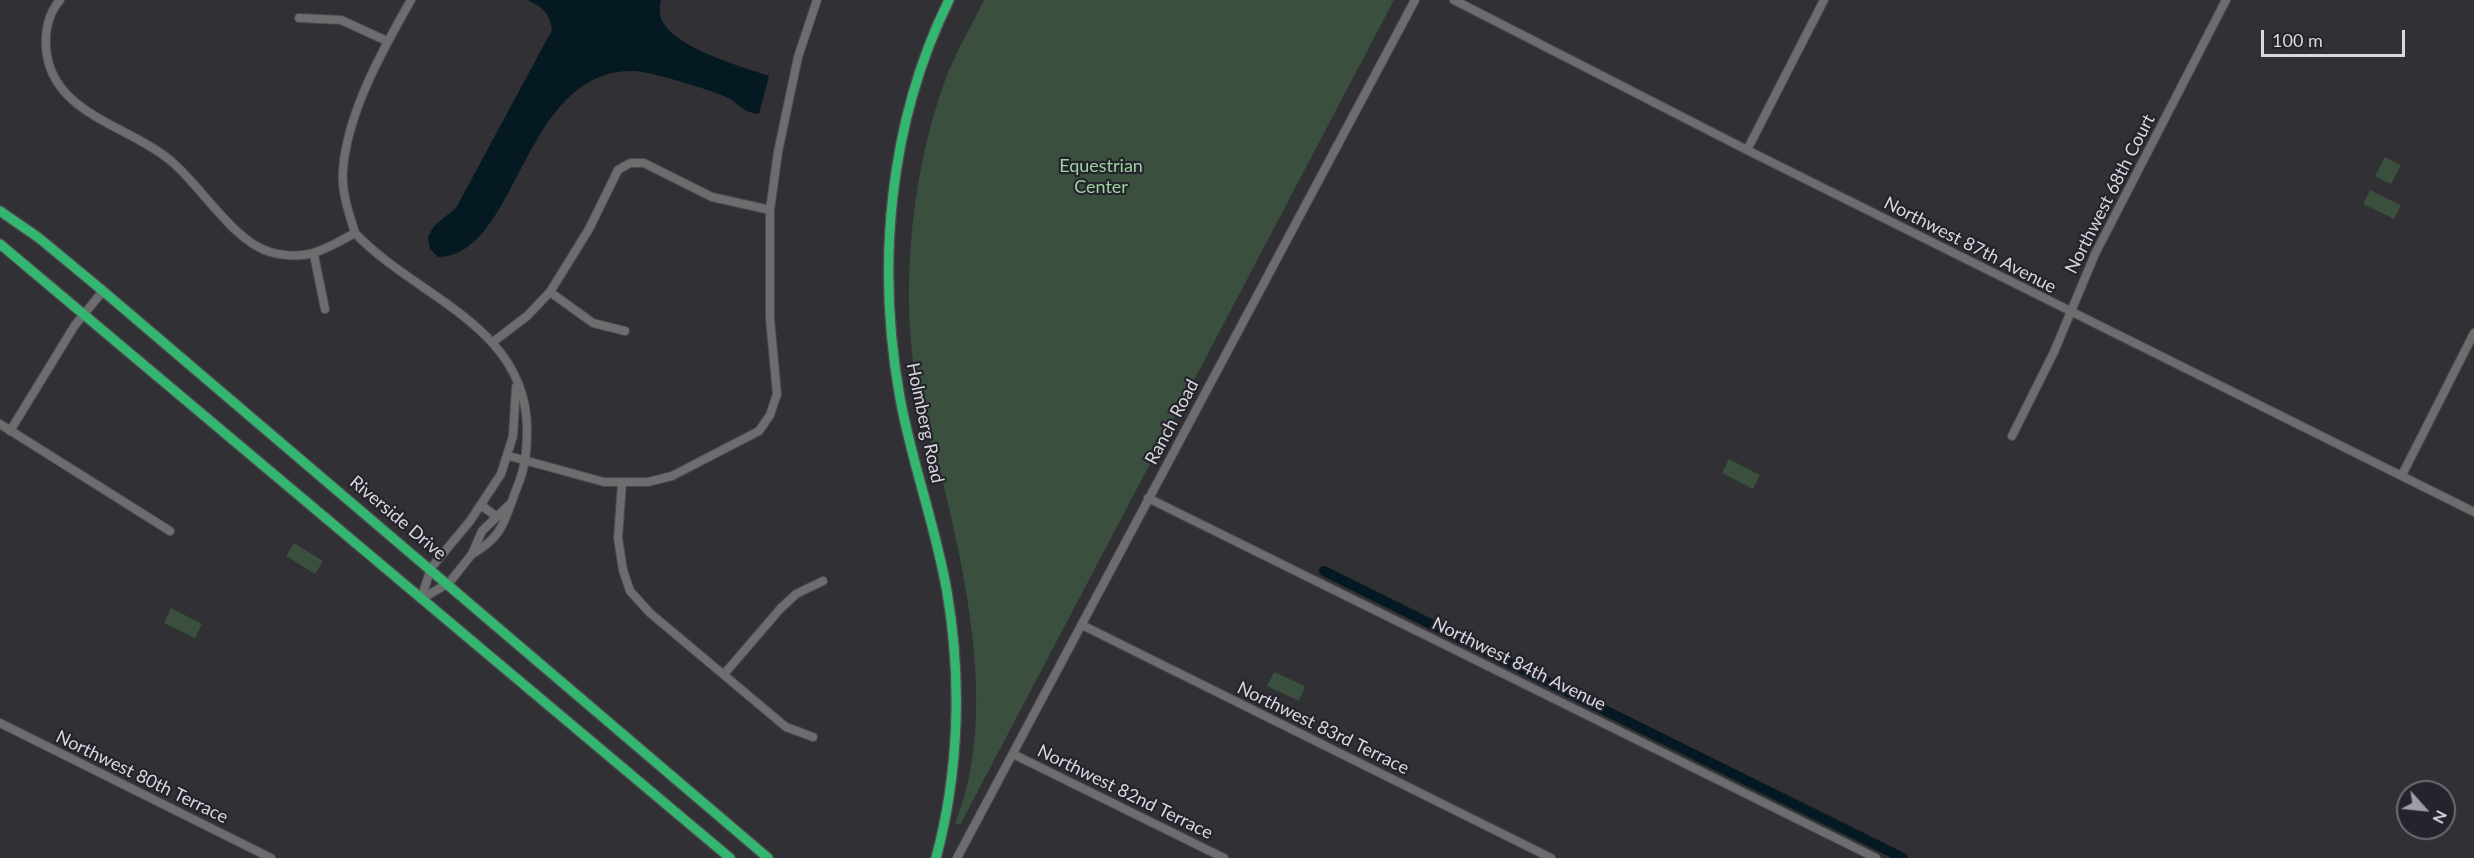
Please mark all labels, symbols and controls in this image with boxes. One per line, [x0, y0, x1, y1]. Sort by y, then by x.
scale bar [2264, 18, 2408, 56]
text: 100 m [2272, 29, 2323, 51]
street label: Northwest 68th Court [2060, 111, 2160, 277]
park label: Equestrian Center [1059, 155, 1143, 198]
street label: Northwest 87th Avenue [1880, 192, 2060, 298]
street label: Holmberg Road [902, 361, 948, 485]
street label: Ranch Road [1141, 376, 1203, 468]
street label: Riverside Drive [345, 471, 451, 565]
street label: Northwest 84th Avenue [1429, 613, 1609, 715]
street label: Northwest 83rd Terrace [1234, 677, 1412, 779]
street label: Northwest 80th Terrace [52, 726, 232, 828]
street label: Northwest 82nd Terrace [1034, 740, 1216, 844]
north arrow [2396, 780, 2456, 840]
text: N [2429, 808, 2452, 827]

